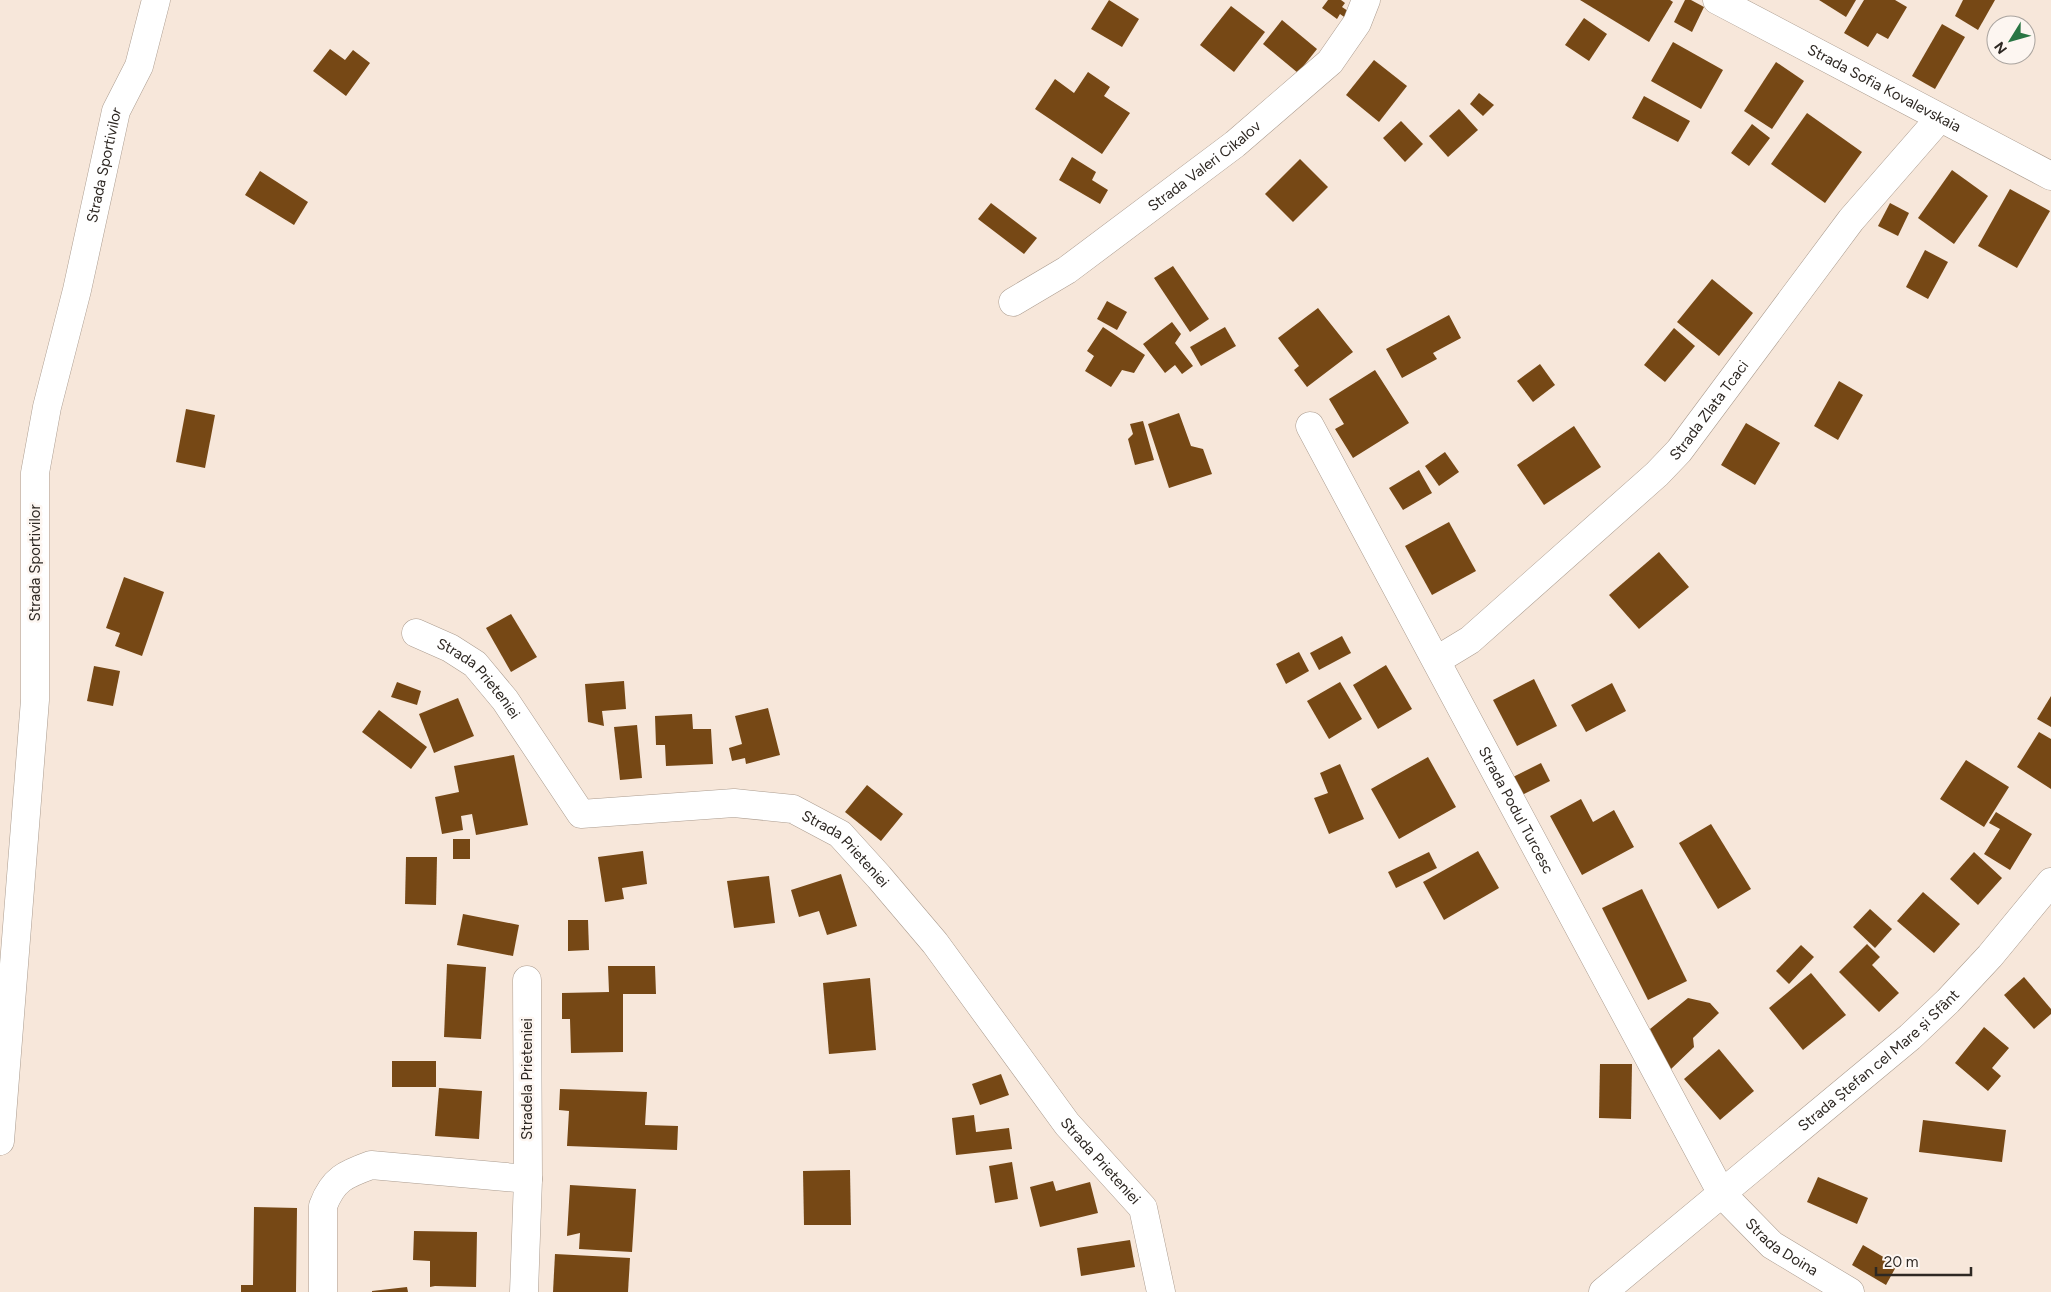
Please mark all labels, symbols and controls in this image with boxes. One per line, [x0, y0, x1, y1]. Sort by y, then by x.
north arrow [1986, 15, 2036, 65]
text: N [1991, 38, 2011, 57]
street label: Strada Sofia Kovalevskaia [1804, 40, 1964, 136]
street label: Strada Sportivilor [83, 104, 125, 224]
street label: Strada Valeri Cikalov [1144, 117, 1265, 215]
street label: Strada Zlata Tcaci [1666, 357, 1752, 464]
street label: Strada Sportivilor [26, 504, 44, 622]
street label: Strada Prieteniei [434, 634, 524, 722]
street label: Strada Podul Turcesc [1475, 743, 1558, 877]
street label: Strada Prieteniei [799, 806, 893, 891]
street label: Strada Ștefan cel Mare și Sfânt [1794, 986, 1963, 1135]
street label: Stradela Prieteniei [518, 1018, 536, 1140]
street label: Strada Prieteniei [1056, 1114, 1144, 1208]
street label: Strada Doina [1742, 1214, 1821, 1280]
scale bar [1876, 1244, 1971, 1276]
text: 20 m [1884, 1253, 1918, 1271]

